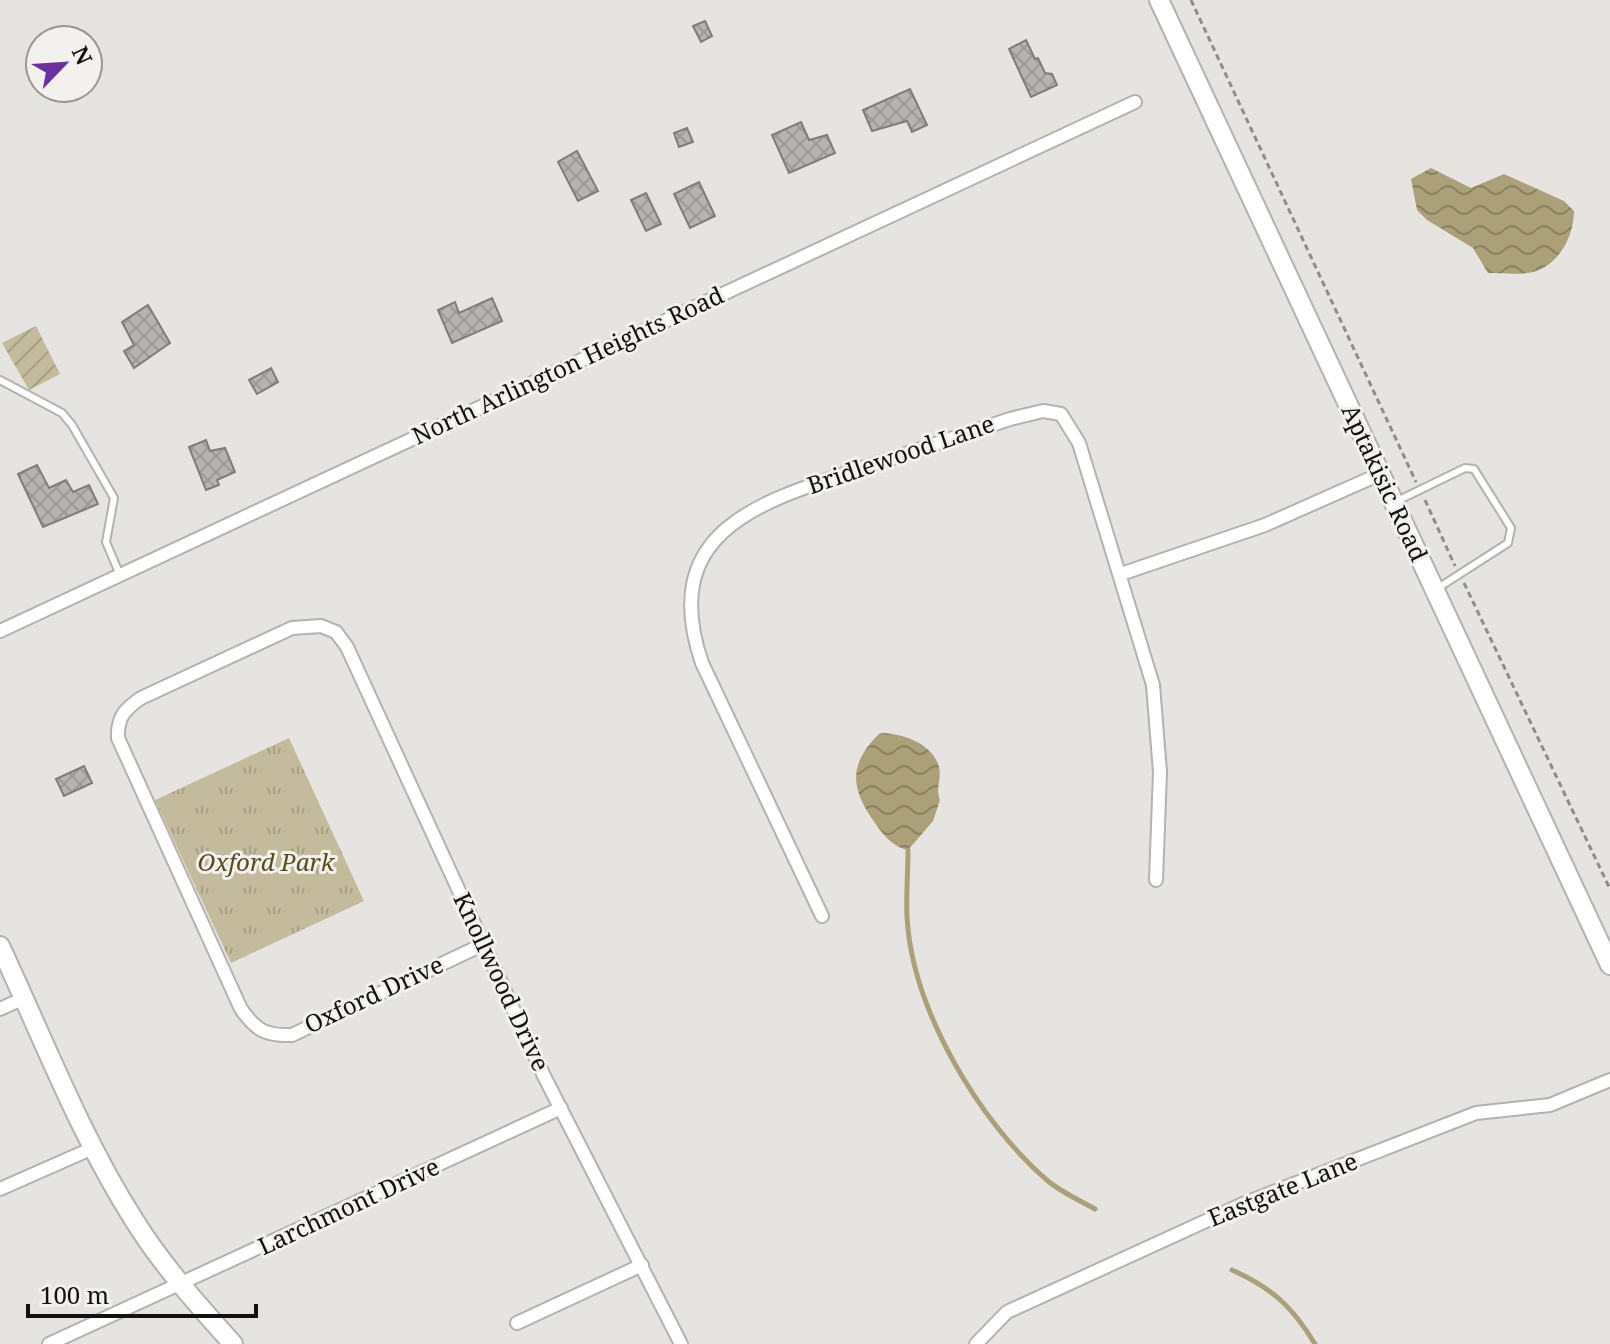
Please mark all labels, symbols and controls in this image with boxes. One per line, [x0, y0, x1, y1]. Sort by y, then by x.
north arrow [24, 24, 104, 104]
text: N [66, 41, 100, 69]
street label: North Arlington Heights Road [406, 278, 729, 451]
street label: Aptakisic Road [1335, 398, 1436, 566]
street label: Bridlewood Lane [803, 406, 998, 501]
park label: Oxford Park [198, 845, 336, 878]
street label: Knollwood Drive [447, 887, 558, 1076]
street label: Oxford Drive [298, 947, 448, 1040]
street label: Eastgate Lane [1203, 1144, 1362, 1234]
street label: Larchmont Drive [252, 1149, 444, 1262]
scale bar [28, 1268, 256, 1318]
text: 100 m [40, 1278, 109, 1311]

